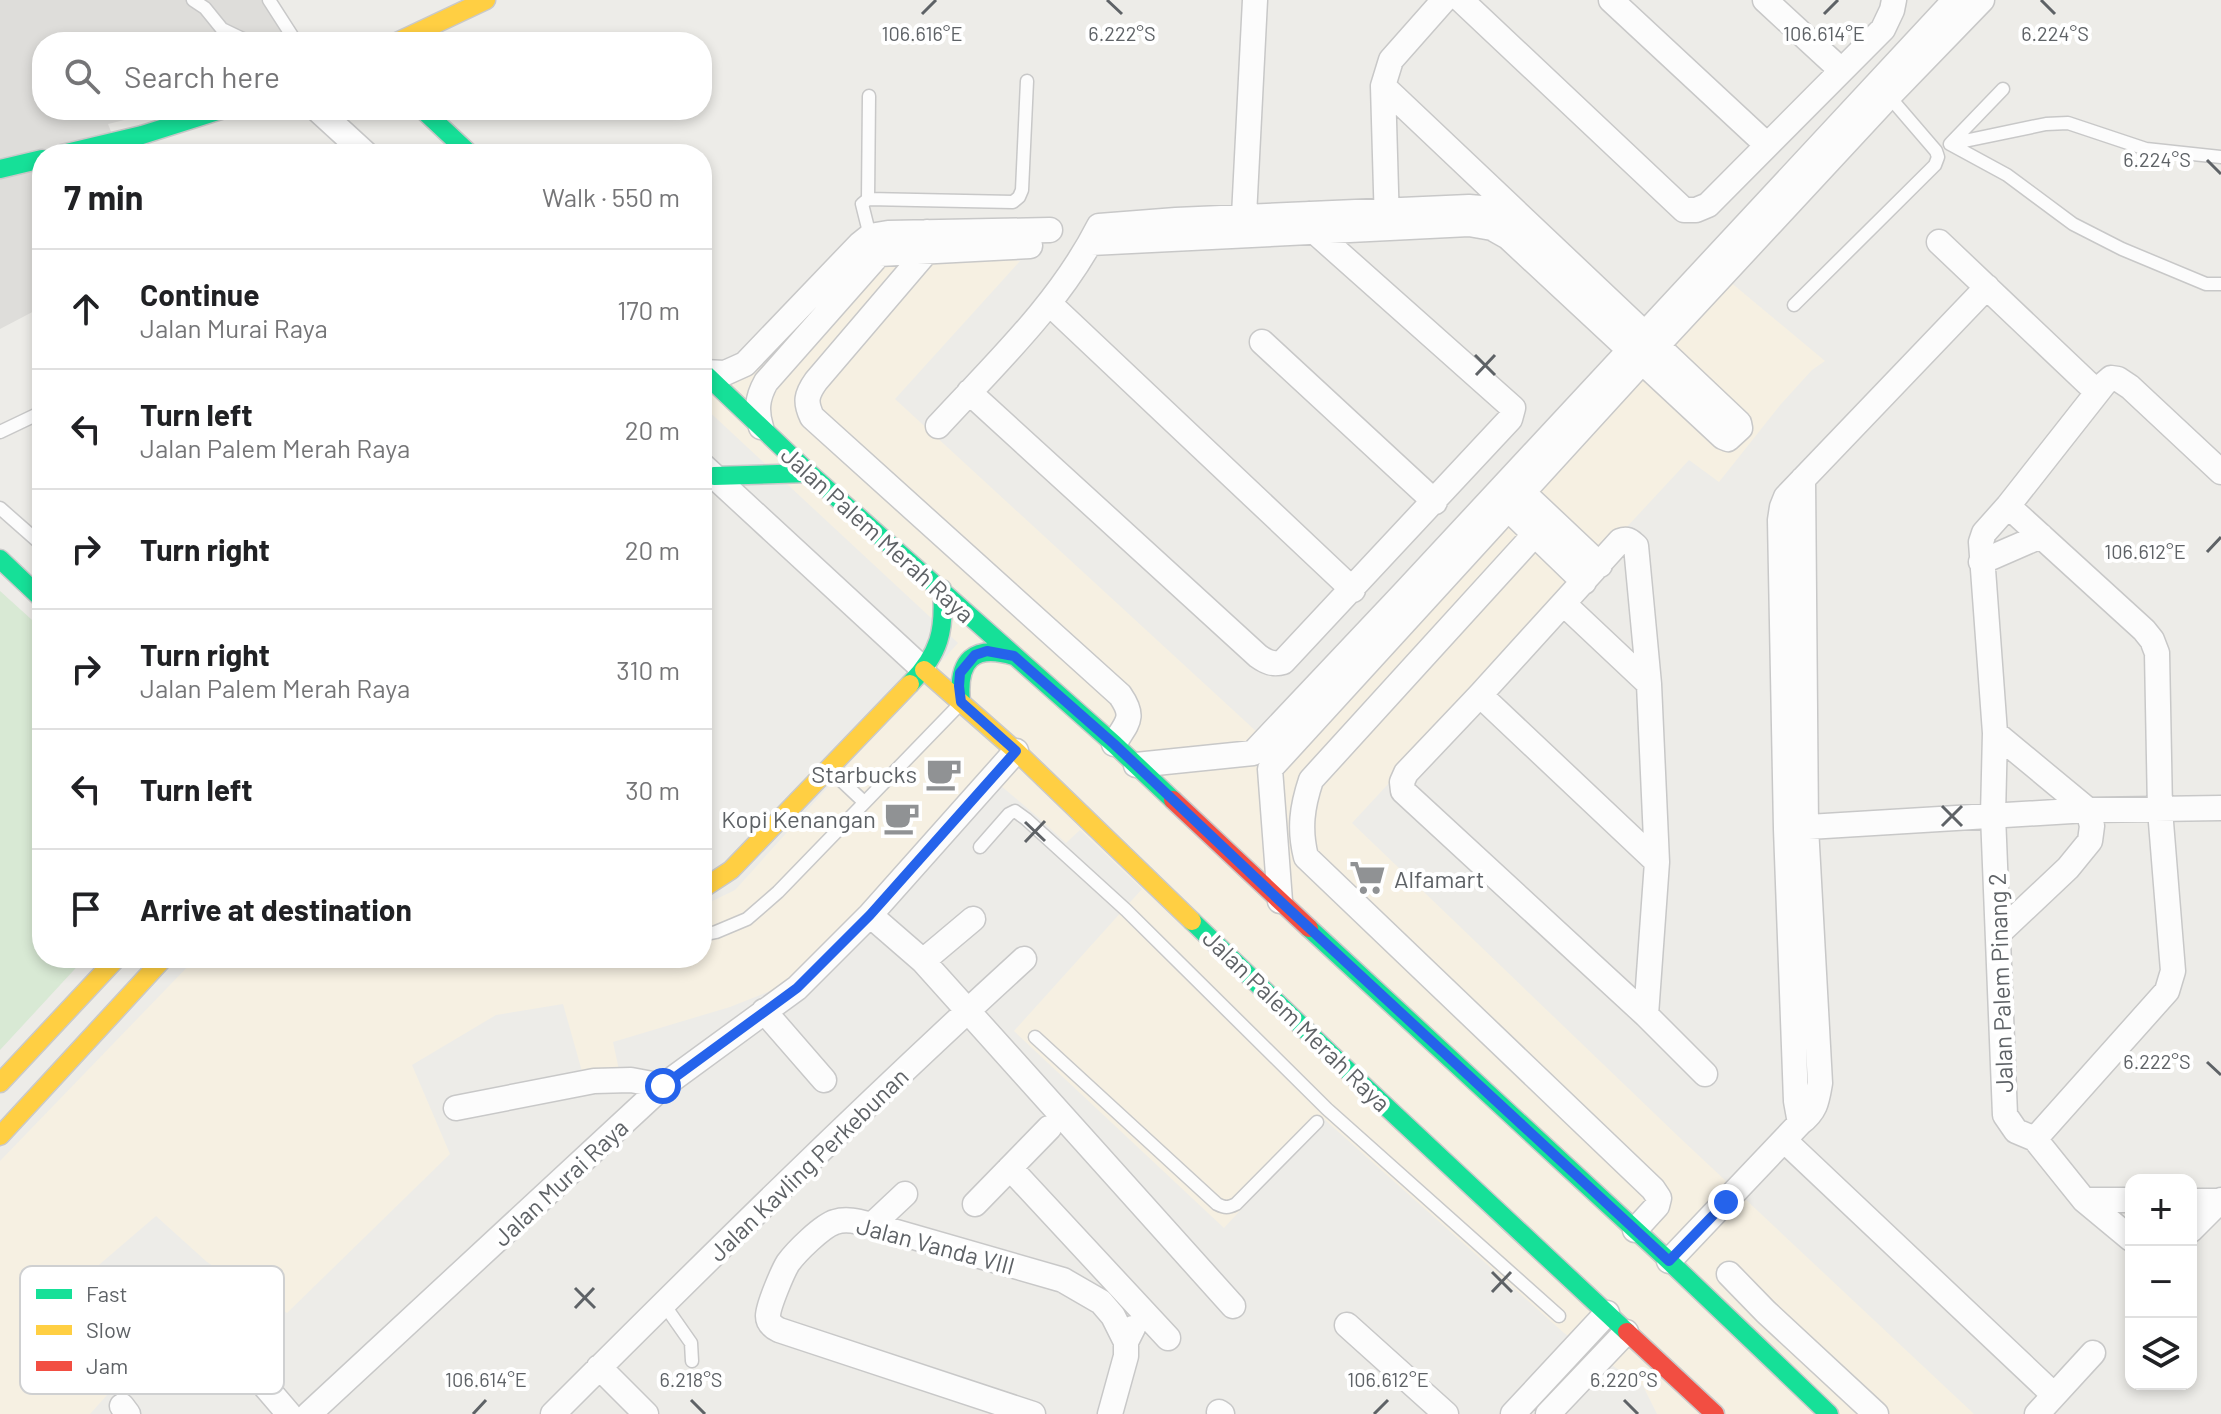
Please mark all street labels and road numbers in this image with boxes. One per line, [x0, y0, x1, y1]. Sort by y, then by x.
street label: Jalan Palem Merah Raya [776, 440, 980, 628]
street label: Jalan Palem Pinang 2 [1982, 873, 2018, 1093]
street label: Jalan Palem Merah Raya [1197, 923, 1397, 1117]
street label: Jalan Kavling Perkebunan [702, 1061, 914, 1267]
street label: Jalan Murai Raya [487, 1112, 633, 1252]
street label: Jalan Vanda VIII [854, 1210, 1018, 1280]

